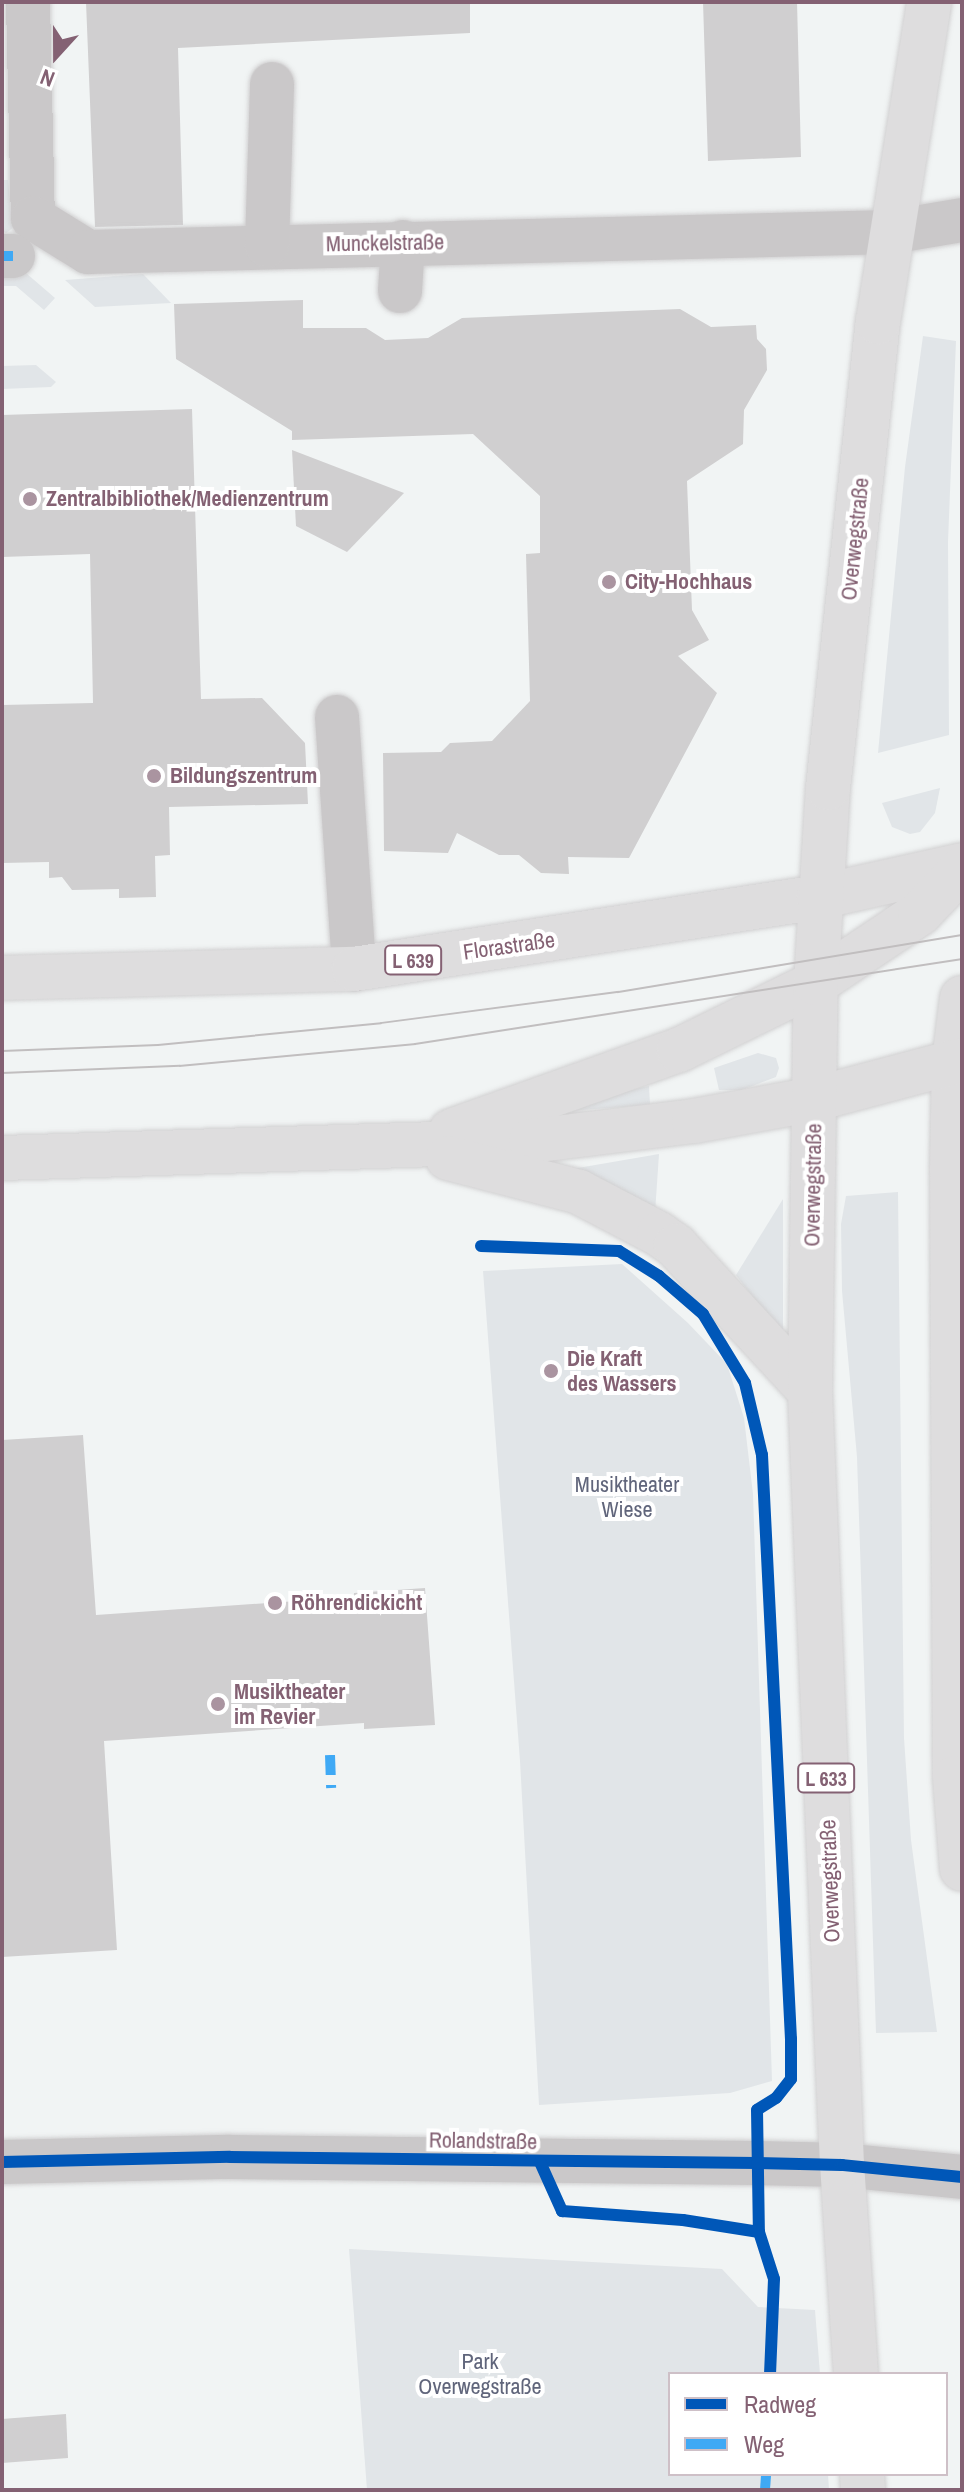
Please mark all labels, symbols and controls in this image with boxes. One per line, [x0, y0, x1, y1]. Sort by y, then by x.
north arrow [16, 16, 96, 96]
text: N [36, 62, 59, 95]
street label: Munckelstraße [326, 229, 444, 257]
street label: Overwegstraße [835, 476, 875, 602]
place label: Zentralbibliothek/Medienzentrum [46, 486, 329, 512]
marker: Zentralbibliothek/Medienzentrum [21, 490, 39, 508]
place label: City-Hochhaus [625, 569, 752, 595]
marker: City-Hochhaus [600, 573, 618, 591]
place label: Bildungszentrum [170, 763, 317, 789]
marker: Bildungszentrum [145, 767, 163, 785]
street label: Florastraße [461, 927, 557, 965]
road number: L 639 [383, 944, 443, 976]
street label: Overwegstraße [799, 1123, 827, 1247]
place label: Die Kraft des Wassers [567, 1345, 677, 1396]
marker: Die Kraft des Wassers [542, 1362, 560, 1380]
park label: Musiktheater Wiese [575, 1471, 679, 1522]
place label: Röhrendickicht [291, 1590, 422, 1616]
marker: Röhrendickicht [266, 1594, 284, 1612]
place label: Musiktheater im Revier [234, 1678, 345, 1730]
marker: Musiktheater im Revier [209, 1695, 227, 1713]
road number: L 633 [796, 1762, 856, 1794]
street label: Overwegstraße [815, 1819, 845, 1943]
street label: Rolandstraße [429, 2127, 537, 2155]
park label: Park Overwegstraße [418, 2348, 542, 2400]
legend [668, 2372, 948, 2476]
text: Radweg [744, 2388, 816, 2420]
text: Weg [744, 2428, 784, 2460]

